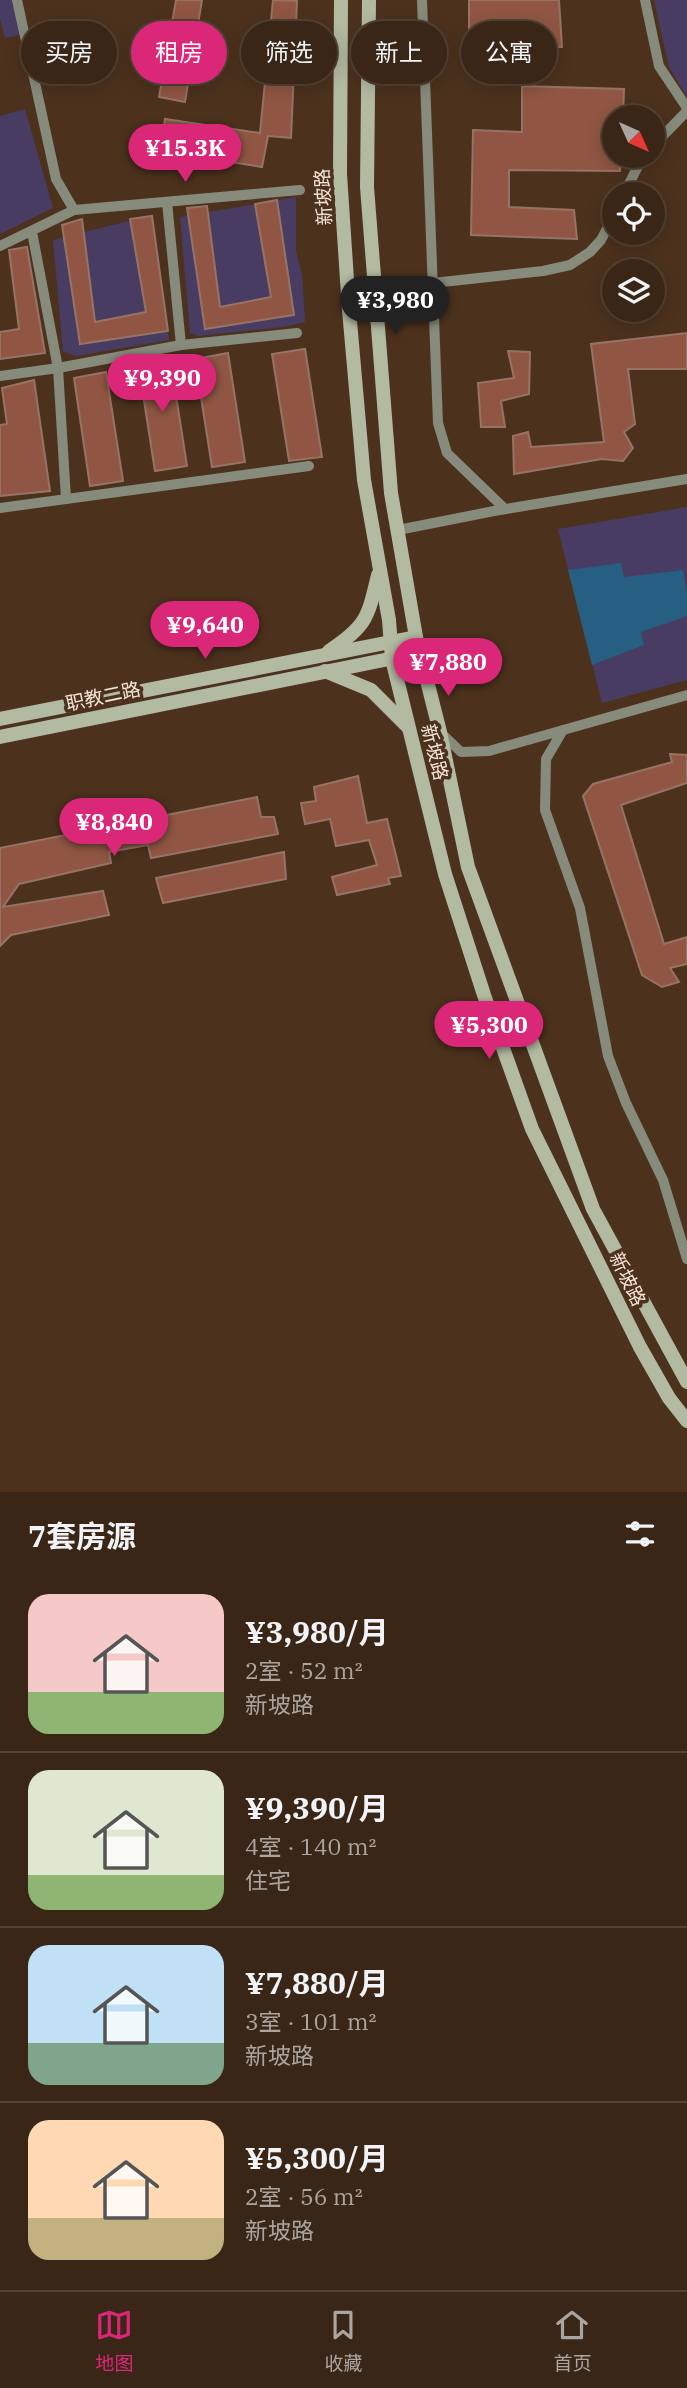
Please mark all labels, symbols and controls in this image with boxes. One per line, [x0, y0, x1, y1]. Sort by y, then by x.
chip: 买房 [21, 21, 117, 84]
chip: 租房 [131, 21, 227, 84]
chip: 筛选 [241, 21, 337, 84]
chip: 新上 [351, 21, 447, 84]
chip: 公寓 [461, 21, 557, 84]
north arrow [602, 105, 665, 168]
map controls [602, 105, 665, 322]
pin: ¥15.3K [128, 124, 242, 184]
text: ¥15.3K [144, 132, 226, 162]
street label: 新坡路 [310, 168, 336, 226]
button: locate [602, 182, 665, 245]
button: layers [602, 259, 665, 322]
pin: ¥3,980 [338, 276, 452, 336]
text: ¥3,980 [356, 284, 434, 314]
pin: ¥9,390 [105, 354, 219, 414]
text: ¥9,390 [123, 362, 201, 392]
pin: ¥9,640 [148, 602, 262, 661]
text: ¥9,640 [166, 609, 244, 639]
pin: ¥7,880 [391, 638, 505, 698]
text: ¥7,880 [409, 646, 487, 676]
street label: 职教二路 [63, 676, 143, 716]
street label: 新坡路 [416, 721, 454, 783]
pin: ¥8,840 [57, 798, 171, 858]
text: ¥8,840 [75, 806, 153, 836]
pin: ¥5,300 [432, 1002, 546, 1061]
text: ¥5,300 [450, 1009, 528, 1039]
street label: 新坡路 [605, 1248, 651, 1310]
icon: filters [621, 1515, 659, 1553]
text: 7套房源 [28, 1516, 136, 1555]
text: ¥3,980/月 [245, 1612, 389, 1651]
icon: home [84, 1622, 168, 1706]
text: 2室 · 52 m² [245, 1655, 363, 1685]
text: 新坡路 [245, 1689, 314, 1719]
text: ¥9,390/月 [245, 1788, 389, 1827]
icon: home [84, 1798, 168, 1882]
text: 4室 · 140 m² [245, 1831, 377, 1861]
text: 住宅 [245, 1865, 291, 1895]
text: ¥7,880/月 [245, 1963, 389, 2002]
icon: home [84, 1973, 168, 2057]
text: 3室 · 101 m² [245, 2006, 377, 2036]
text: 新坡路 [245, 2040, 314, 2070]
text: ¥5,300/月 [245, 2138, 389, 2177]
icon: home [84, 2148, 168, 2232]
text: 2室 · 56 m² [245, 2181, 363, 2211]
text: 新坡路 [245, 2215, 314, 2245]
tab: 地图 [95, 2306, 134, 2375]
tab: 收藏 [324, 2306, 363, 2375]
tab: 首页 [553, 2306, 592, 2375]

